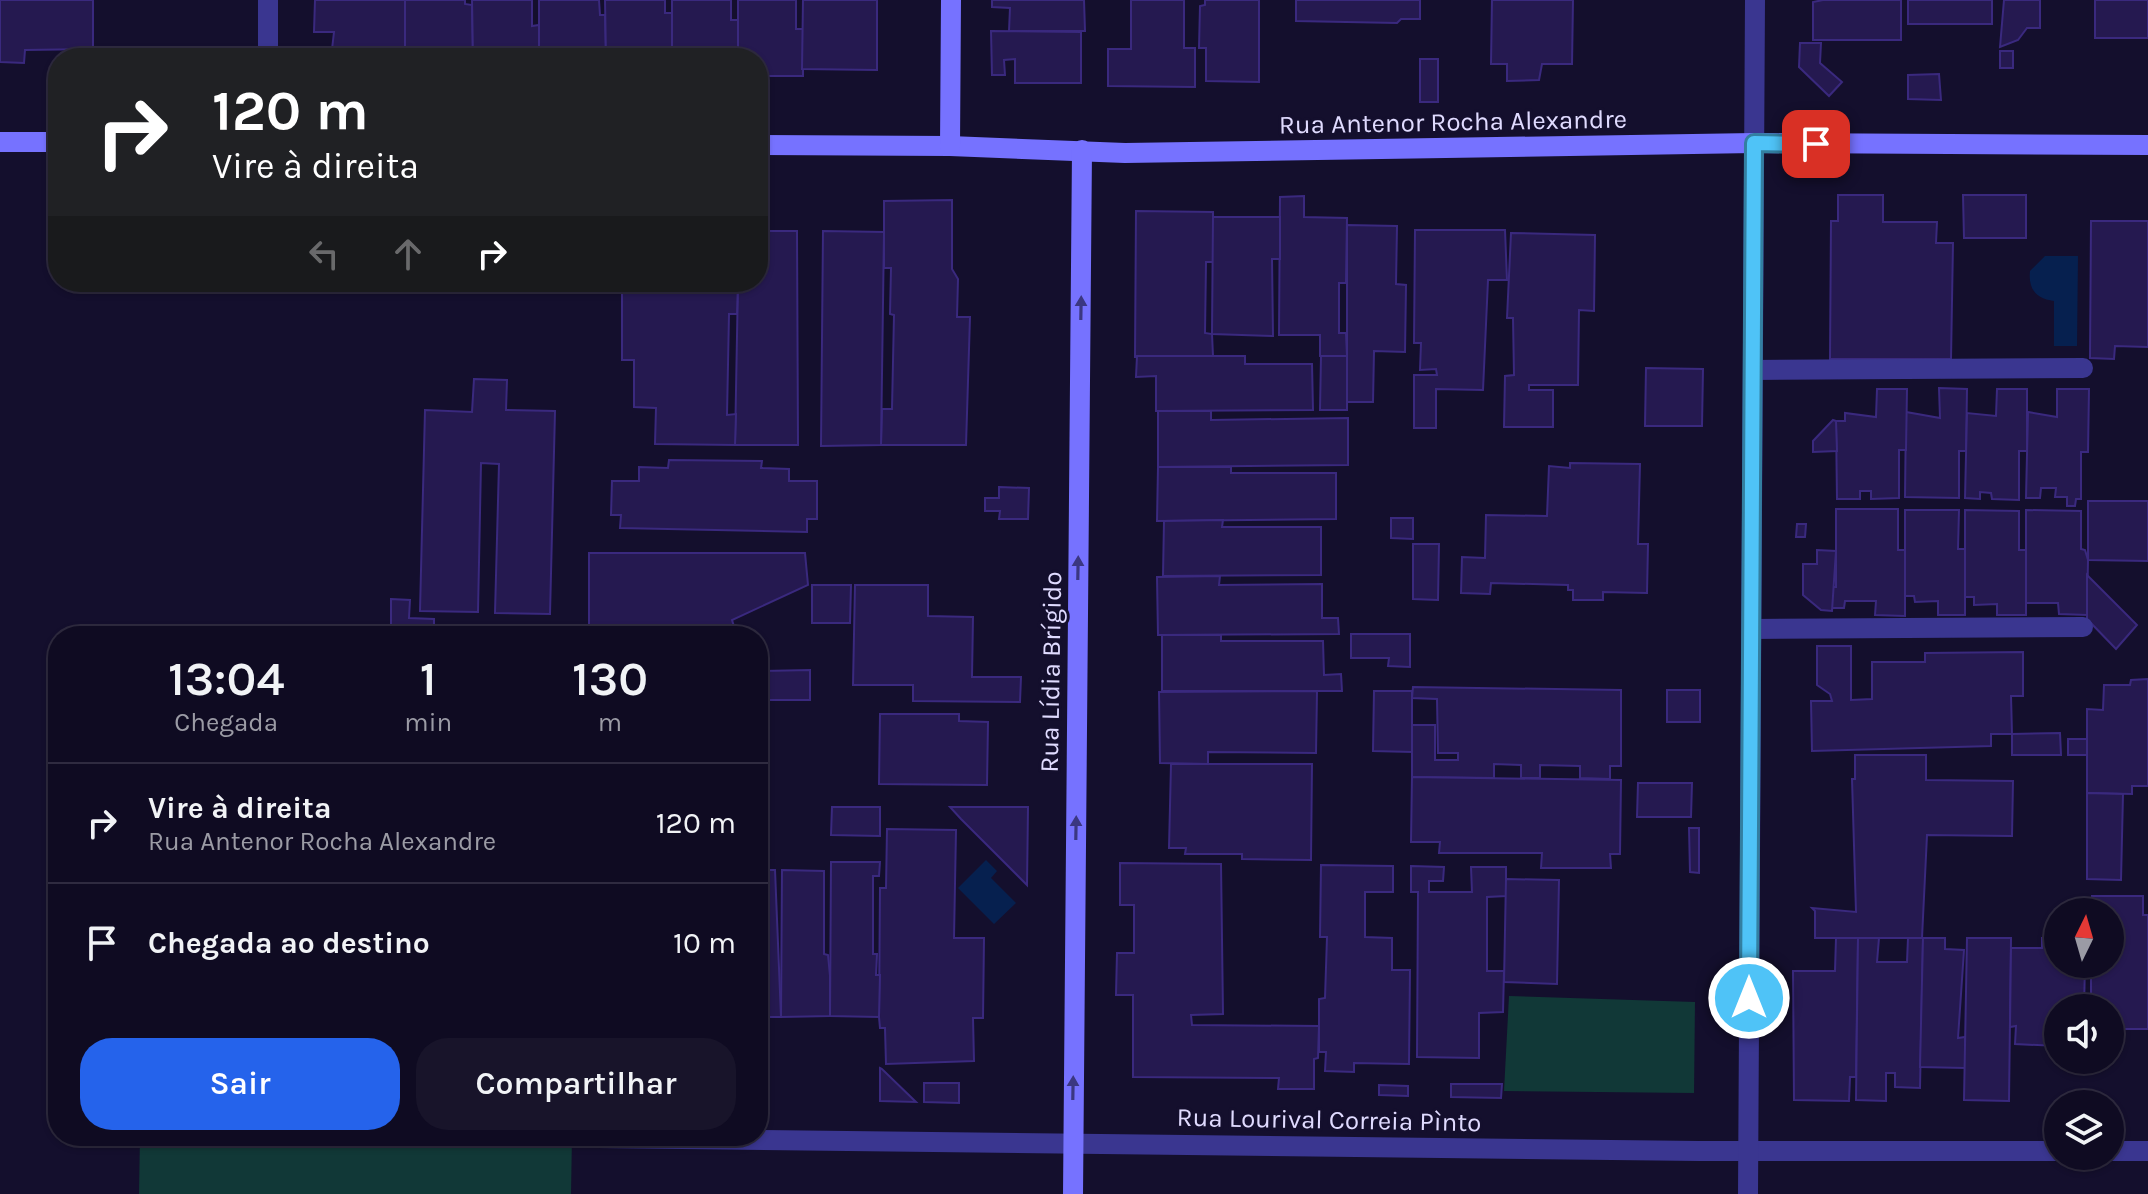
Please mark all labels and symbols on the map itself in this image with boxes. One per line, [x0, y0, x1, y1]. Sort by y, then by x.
street label: Rua Antenor Rocha Alexandre [1279, 103, 1627, 141]
pin [1782, 110, 1850, 178]
one-way arrow [1075, 295, 1088, 320]
one-way arrow [1072, 555, 1085, 580]
street label: Rua Lídia Brígido [1034, 571, 1068, 773]
one-way arrow [1070, 815, 1082, 840]
north arrow [2044, 898, 2124, 978]
position arrow [1707, 956, 1791, 1040]
one-way arrow [1067, 1075, 1079, 1100]
street label: Rua Lourival Correia Pìnto [1176, 1102, 1482, 1138]

